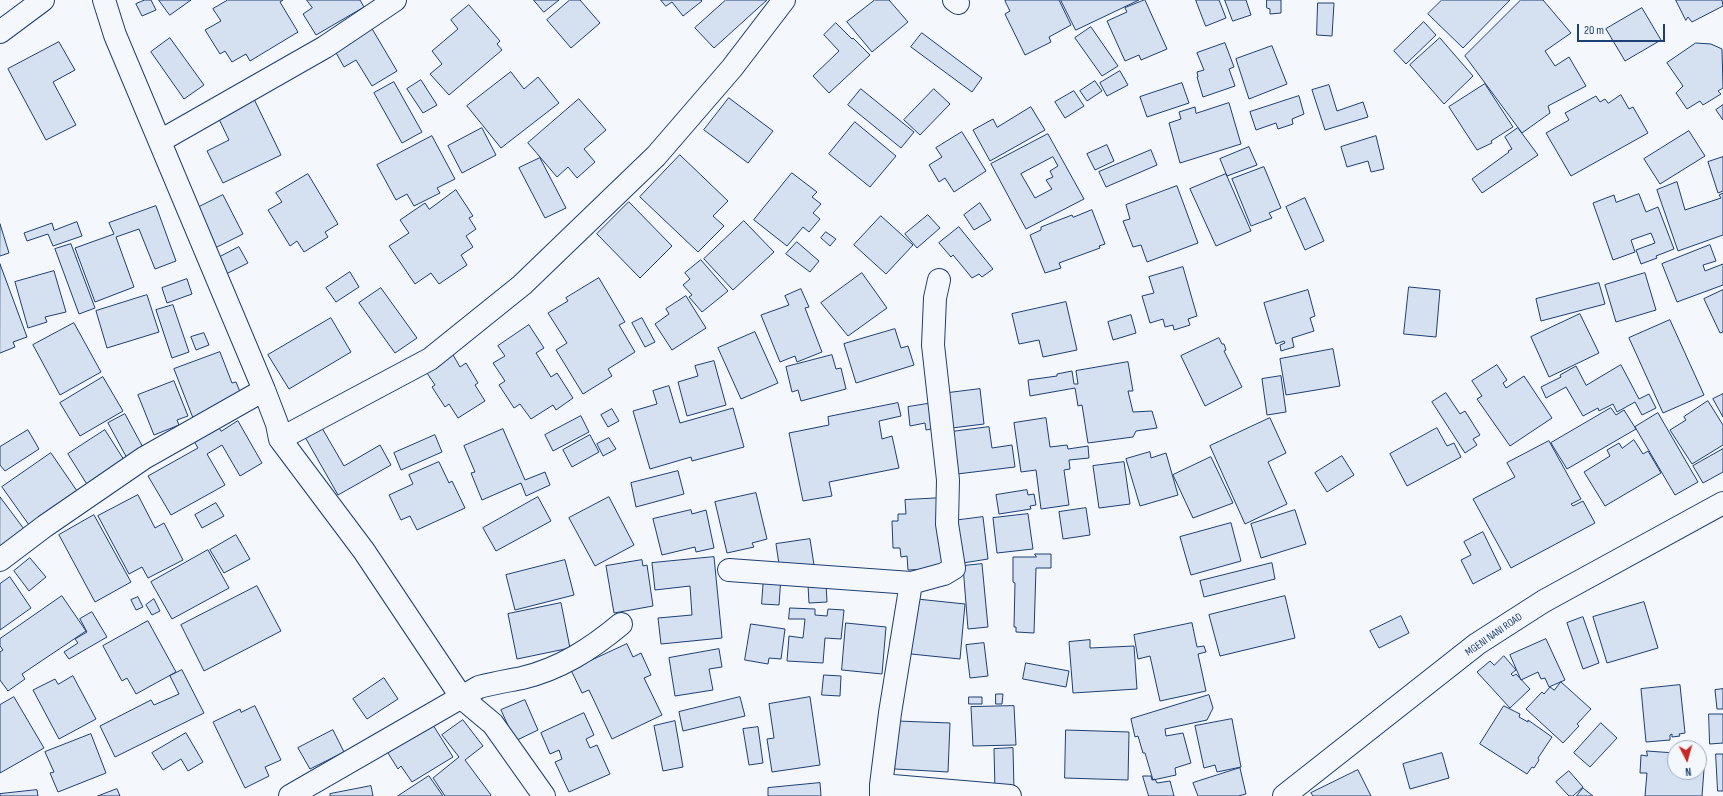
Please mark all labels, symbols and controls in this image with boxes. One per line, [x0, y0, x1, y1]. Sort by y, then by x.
scale bar [1579, 16, 1667, 42]
text: 20 m [1584, 23, 1604, 38]
street label: MGENI NANI ROAD [1463, 611, 1525, 659]
north arrow [1667, 740, 1707, 780]
text: N [1685, 765, 1692, 778]

